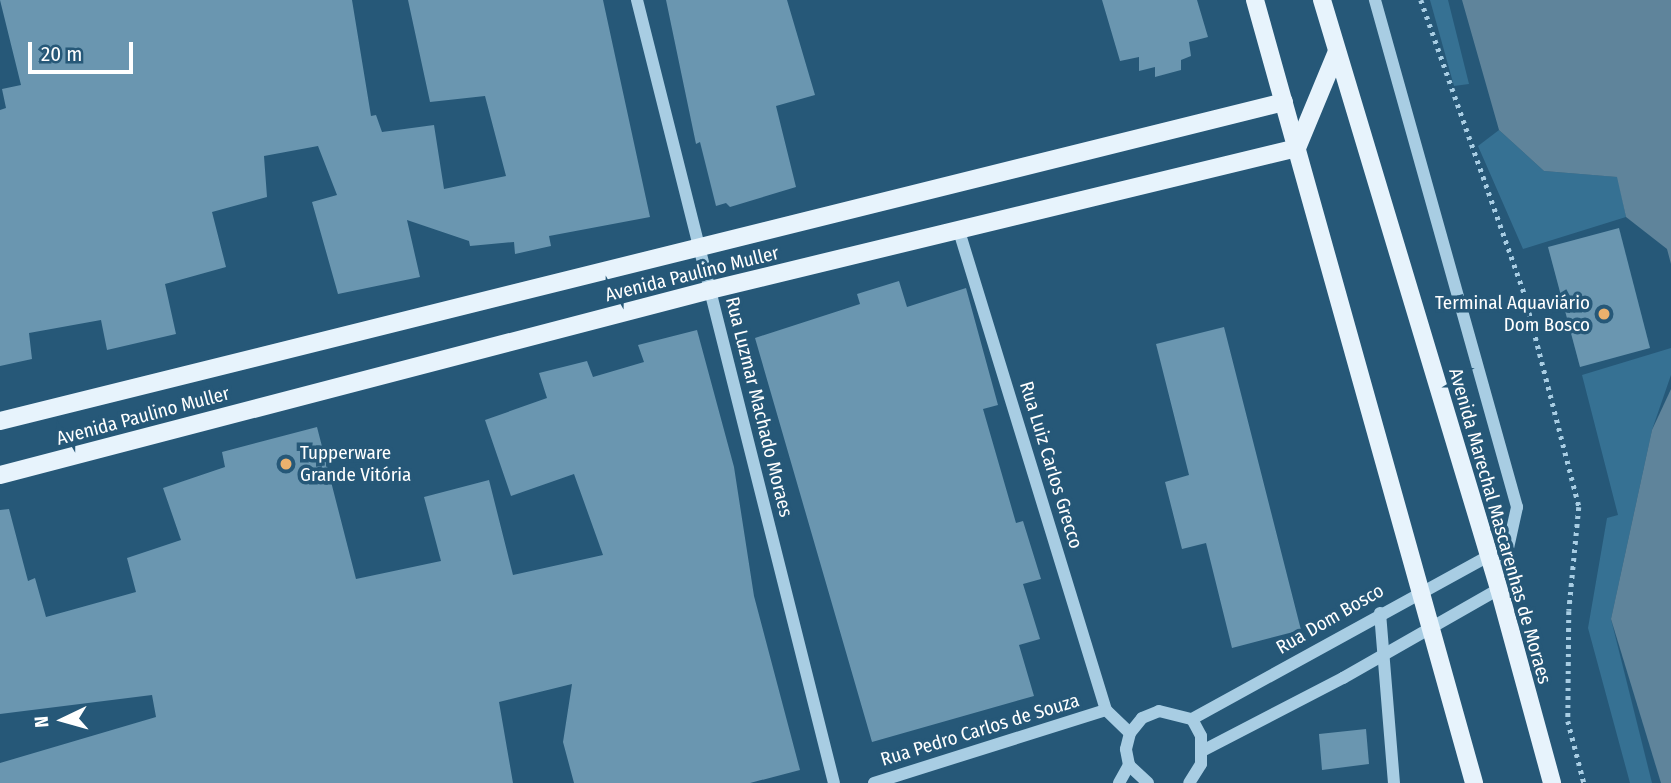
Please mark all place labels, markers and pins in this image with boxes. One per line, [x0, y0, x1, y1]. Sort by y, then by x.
place label: Terminal Aquaviário Dom Bosco [1435, 292, 1590, 336]
marker: Terminal Aquaviário Dom Bosco [1596, 306, 1612, 322]
place label: Tupperware Grande Vitória [300, 442, 411, 486]
marker: Tupperware Grande Vitória [278, 456, 294, 472]

